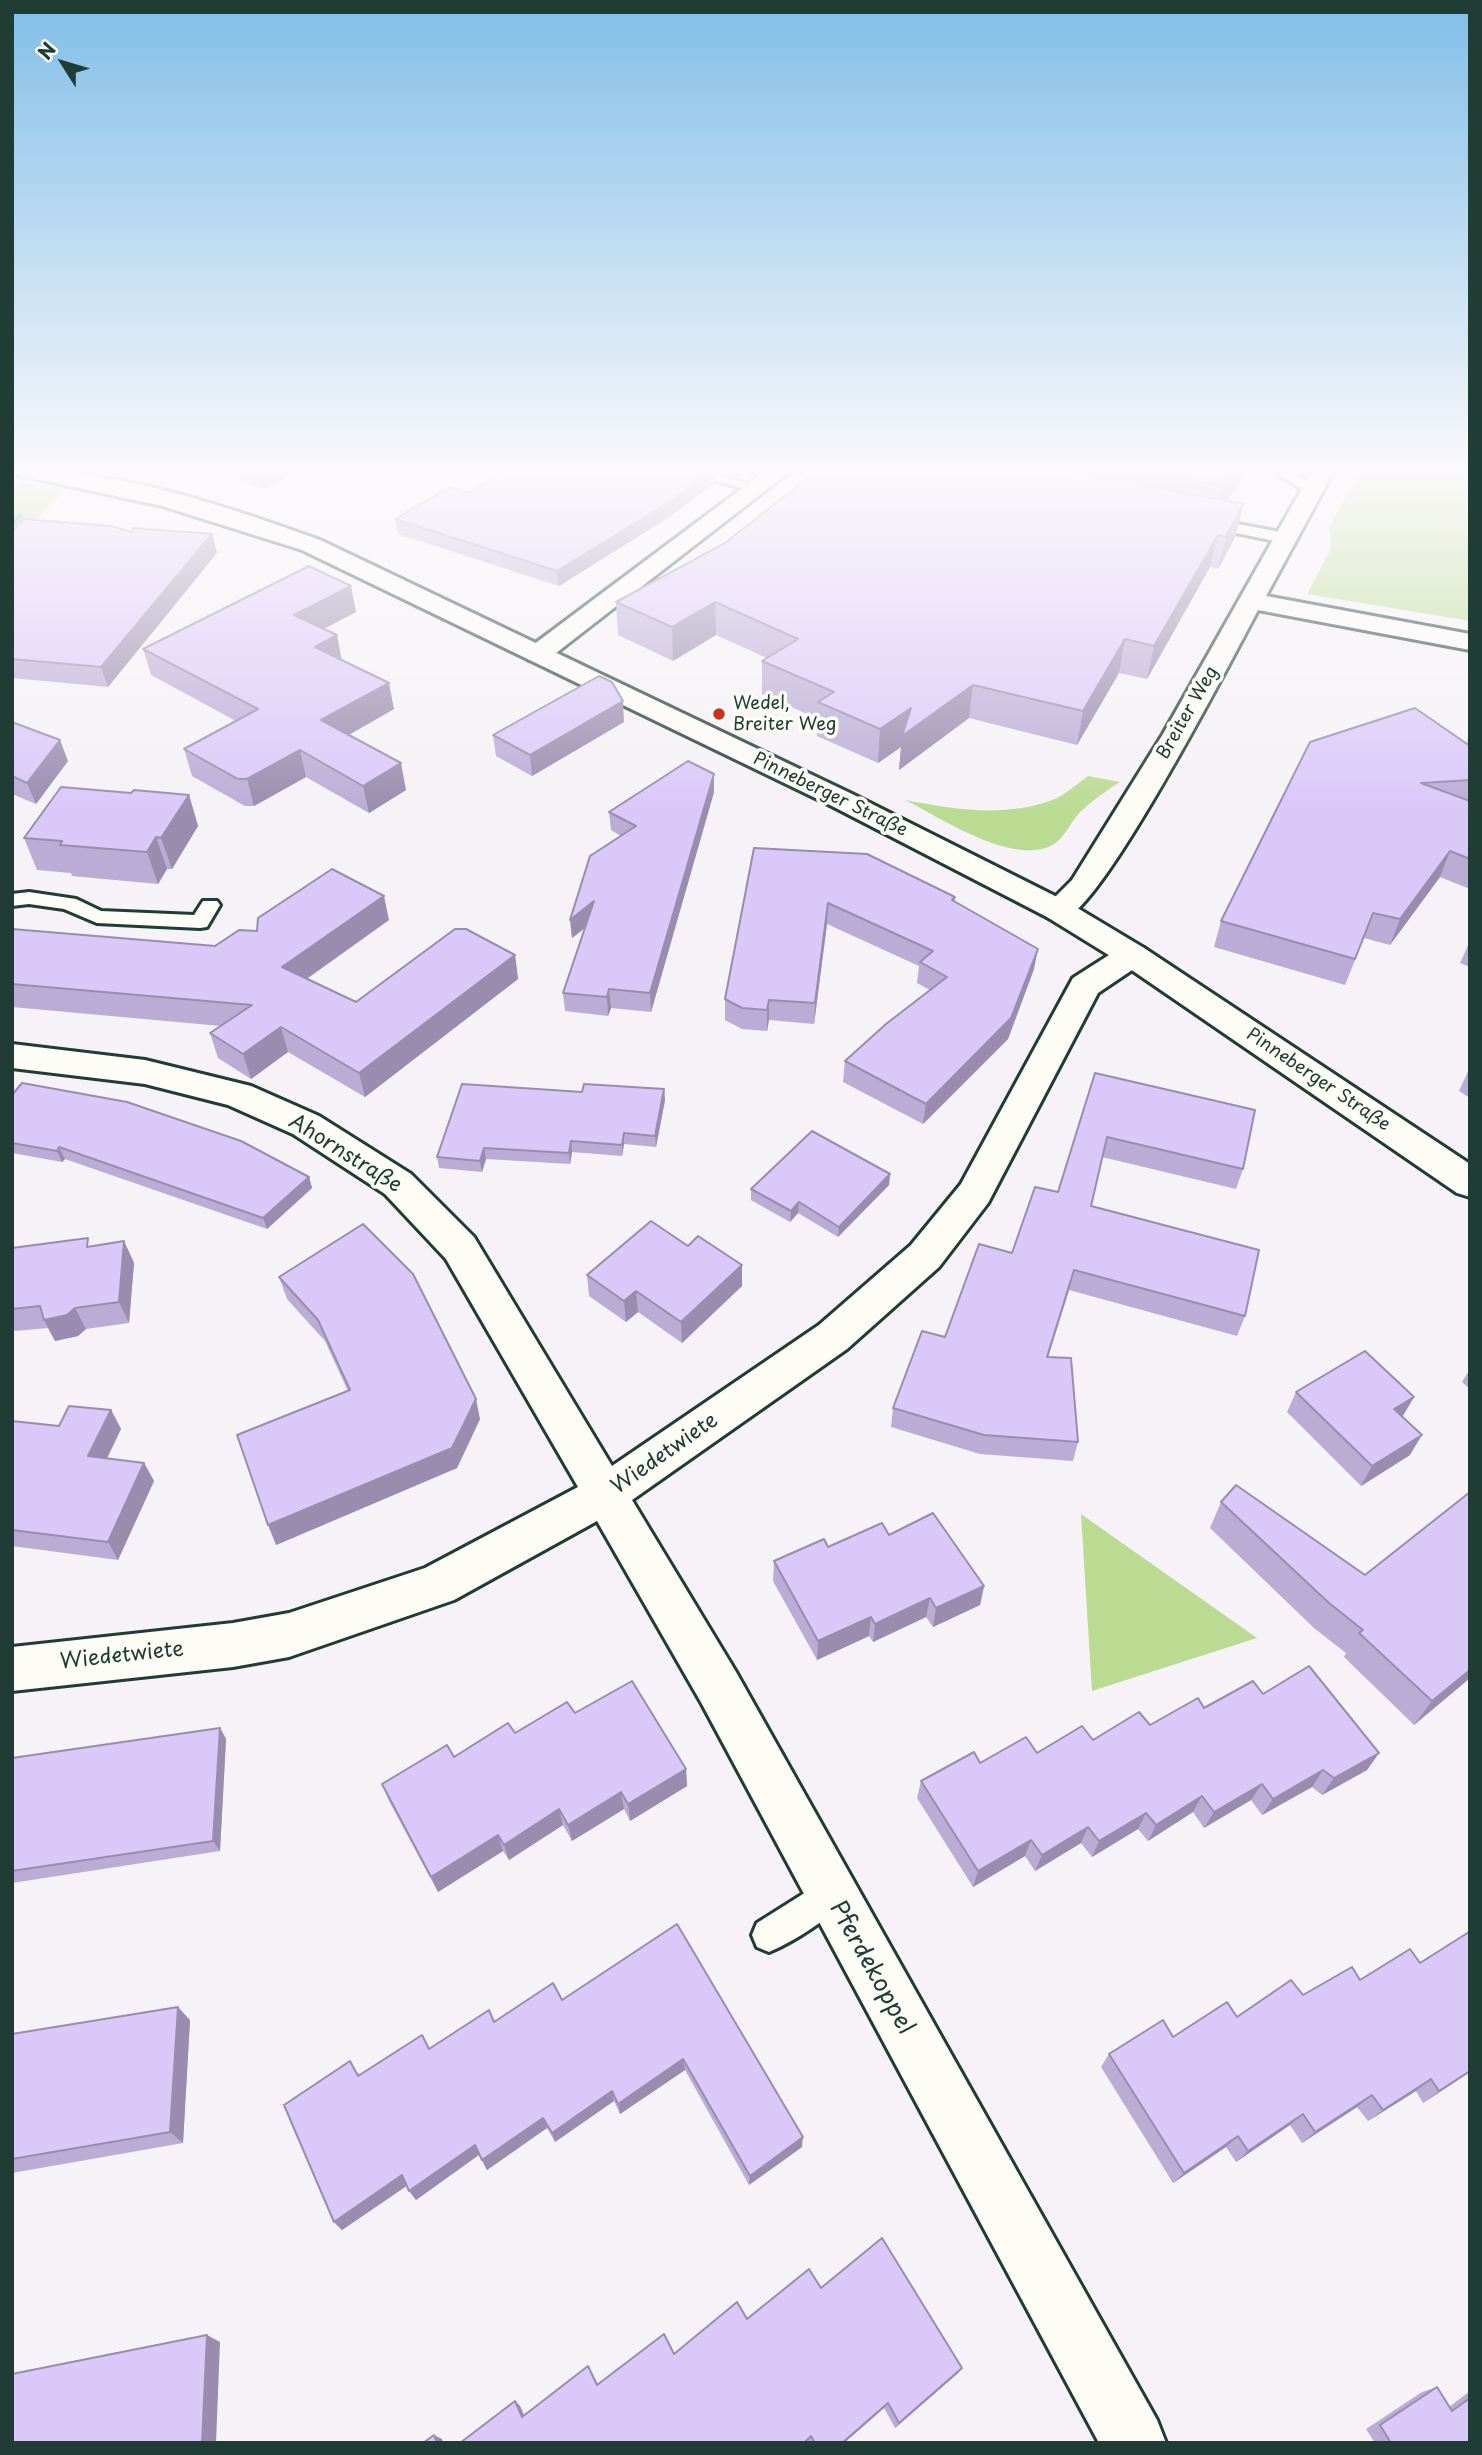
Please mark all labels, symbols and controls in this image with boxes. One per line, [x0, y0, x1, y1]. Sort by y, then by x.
north arrow [28, 28, 98, 98]
text: N [31, 36, 62, 65]
street label: Breiter Weg [1153, 663, 1223, 763]
place label: Wedel, Breiter Weg [733, 693, 836, 736]
marker: Wedel, Breiter Weg [711, 706, 727, 722]
street label: Pinneberger Straße [749, 748, 911, 842]
street label: Pinneberger Straße [1242, 1024, 1394, 1136]
street label: Ahornstraße [284, 1109, 406, 1199]
street label: Wiedetwiete [607, 1408, 723, 1500]
street label: Wiedetwiete [59, 1637, 185, 1675]
street label: Pferdekoppel [823, 1896, 919, 2040]

